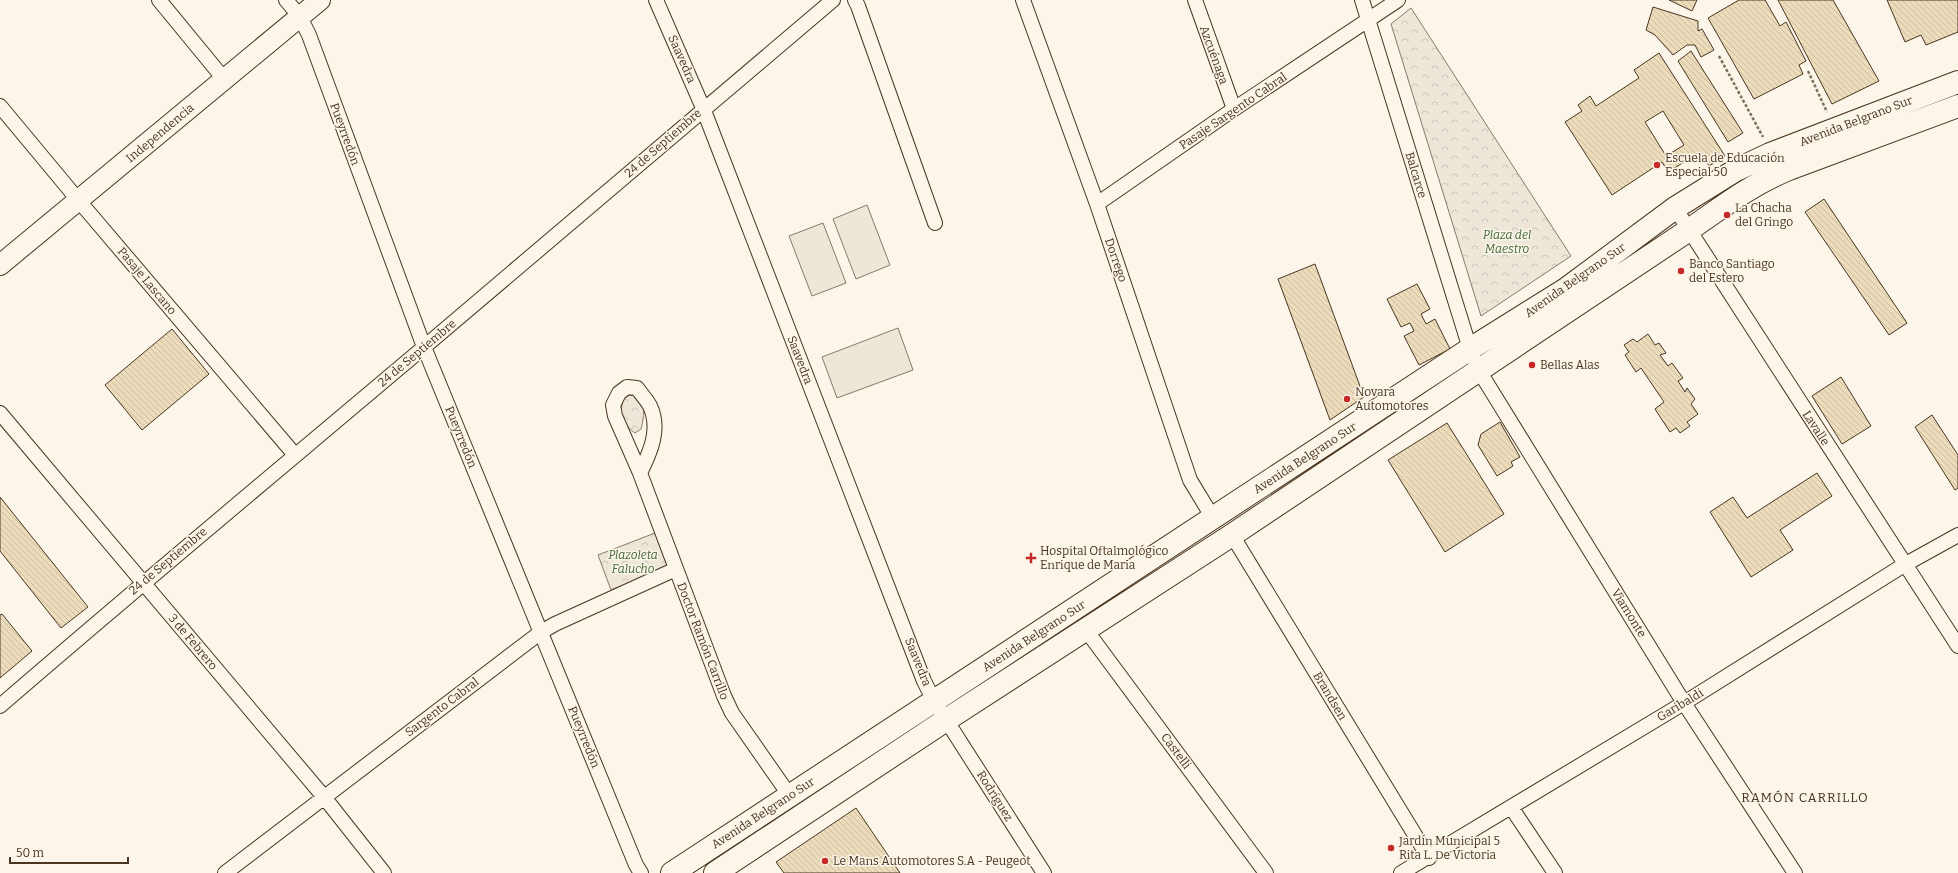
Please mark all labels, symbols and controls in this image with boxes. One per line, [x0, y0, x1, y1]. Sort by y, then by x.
street label: Azcuénaga [1197, 24, 1231, 87]
street label: Saavedra [665, 33, 699, 86]
street label: Pasaje Sargento Cabral [1177, 69, 1290, 152]
street label: Avenida Belgrano Sur [1797, 93, 1915, 149]
street label: Independencia [123, 100, 197, 165]
street label: Pueyrredón [327, 101, 363, 167]
street label: 24 de Septiembre [622, 106, 704, 180]
street label: Balcarce [1402, 150, 1430, 200]
place label: Escuela de Educación Especial 50 [1665, 151, 1785, 179]
marker: Escuela de Educación Especial 50 [1652, 160, 1662, 170]
place label: La Chacha del Gringo [1735, 201, 1793, 229]
marker: La Chacha del Gringo [1722, 210, 1732, 220]
park label: Plaza del Maestro [1483, 228, 1531, 256]
street label: Dorrego [1102, 236, 1130, 284]
street label: Avenida Belgrano Sur [1522, 239, 1629, 320]
street label: Pasaje Lascano [115, 244, 179, 318]
place label: Banco Santiago del Estero [1689, 257, 1775, 285]
marker: Banco Santiago del Estero [1676, 266, 1686, 276]
street label: 24 de Septiembre [375, 316, 459, 390]
street label: Saavedra [784, 334, 816, 387]
place label: Bellas Alas [1540, 358, 1600, 372]
marker: Bellas Alas [1527, 360, 1537, 370]
place label: Novara Automotores [1355, 385, 1429, 413]
marker: Novara Automotores [1342, 394, 1352, 404]
street label: Pueyrredón [442, 404, 480, 470]
street label: Lavalle [1800, 408, 1832, 448]
street label: Avenida Belgrano Sur [1251, 419, 1360, 497]
street label: 24 de Septiembre [126, 524, 210, 598]
place label: Hospital Oftalmológico Enrique de Maria [1040, 544, 1168, 572]
park label: Plazoleta Falucho [608, 548, 658, 576]
marker: Hospital Oftalmológico Enrique de Maria [1025, 552, 1037, 564]
street label: Doctor Ramón Carrillo [674, 580, 732, 702]
street label: Viamonte [1609, 586, 1649, 640]
street label: Avenida Belgrano Sur [980, 597, 1089, 675]
street label: 3 de Febrero [166, 611, 220, 673]
street label: Saavedra [902, 636, 934, 689]
street label: Brandsen [1310, 669, 1350, 723]
street label: Sargento Cabral [402, 674, 482, 739]
street label: Garibaldi [1654, 685, 1706, 724]
street label: Pueyrredón [565, 704, 603, 770]
street label: Castelli [1158, 730, 1194, 772]
street label: Rodríguez [974, 768, 1016, 824]
street label: Avenida Belgrano Sur [709, 774, 818, 852]
district label: RAMÓN CARRILLO [1741, 790, 1869, 805]
place label: Jardín Municipal 5 Rita L. De Victoria [1398, 834, 1500, 862]
scale bar [10, 839, 128, 865]
marker: Jardín Municipal 5 Rita L. De Victoria [1386, 843, 1396, 853]
text: 50 m [16, 846, 45, 860]
place label: Le Mans Automotores S.A - Peugeot [833, 854, 1031, 868]
marker: Le Mans Automotores S.A - Peugeot [820, 856, 830, 866]

